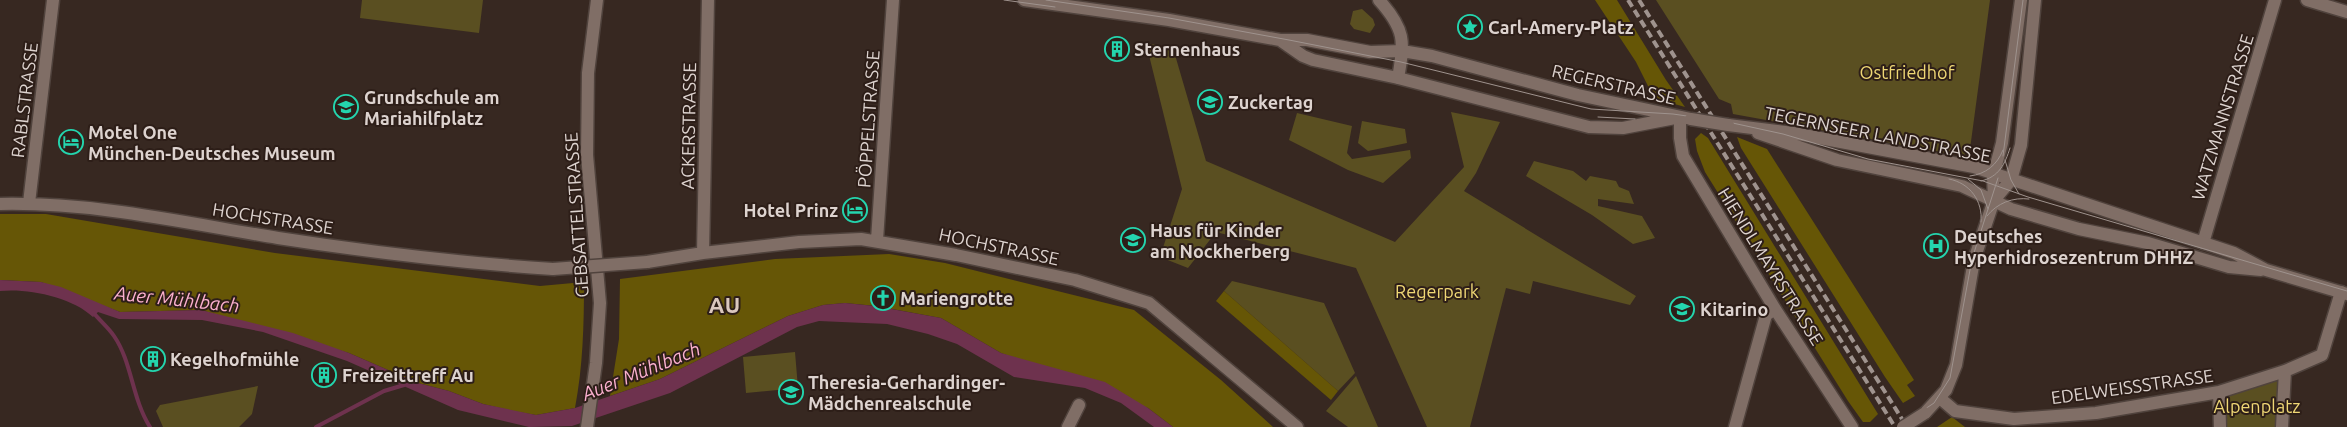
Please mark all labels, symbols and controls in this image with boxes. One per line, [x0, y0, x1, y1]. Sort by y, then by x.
place icon: Carl-Amery-Platz [1457, 14, 1483, 40]
place label: Carl-Amery-Platz [1488, 17, 1634, 37]
street label: WATZMANNSTRASSE [2187, 32, 2257, 202]
building icon: Sternenhaus [1104, 36, 1130, 62]
place label: Sternenhaus [1134, 39, 1240, 59]
street label: RABLSTRASSE [7, 41, 41, 159]
street label: PÖPPELSTRASSE [853, 50, 883, 188]
street label: REGERSTRASSE [1550, 60, 1678, 108]
street label: ACKERSTRASSE [677, 62, 699, 190]
park label: Ostfriedhof [1859, 62, 1955, 82]
place label: Grundschule am Mariahilfplatz [364, 87, 499, 128]
school or university icon: Zuckertag [1197, 89, 1223, 115]
place label: Zuckertag [1228, 92, 1313, 112]
school or university icon: Grundschule am Mariahilfplatz [333, 94, 359, 120]
street label: TEGERNSEER LANDSTRASSE [1763, 102, 1993, 166]
place label: Motel One München-Deutsches Museum [88, 122, 335, 163]
hotel icon: Motel One München-Deutsches Museum [58, 129, 84, 155]
street label: GEBSATTELSTRASSE [560, 132, 592, 298]
street label: HIENDLMAYRSTRASSE [1714, 184, 1828, 348]
hotel icon: Hotel Prinz [842, 197, 868, 223]
street label: HOCHSTRASSE [211, 199, 335, 237]
place label: Hotel Prinz [743, 200, 838, 220]
place label: Haus für Kinder am Nockherberg [1150, 220, 1290, 261]
street label: HOCHSTRASSE [937, 224, 1061, 268]
place label: Deutsches Hyperhidrosezentrum DHHZ [1954, 226, 2194, 267]
school or university icon: Haus für Kinder am Nockherberg [1120, 227, 1146, 253]
hospital icon: Deutsches Hyperhidrosezentrum DHHZ [1923, 233, 1949, 259]
water label: Auer Mühlbach [112, 281, 241, 317]
park label: Regerpark [1395, 281, 1479, 301]
church icon: Mariengrotte [870, 285, 896, 311]
place label: Mariengrotte [900, 288, 1013, 308]
district label: AU [709, 292, 741, 317]
school or university icon: Kitarino [1669, 296, 1695, 322]
place label: Kitarino [1700, 299, 1768, 319]
water label: Auer Mühlbach [578, 337, 703, 405]
building icon: Kegelhofmühle [140, 346, 166, 372]
place label: Kegelhofmühle [170, 349, 299, 369]
building icon: Freizeittreff Au [311, 362, 337, 388]
place label: Freizeittreff Au [342, 365, 474, 385]
street label: EDELWEISSSTRASSE [2050, 365, 2214, 407]
place label: Theresia-Gerhardinger- Mädchenrealschule [808, 372, 1005, 413]
school or university icon: Theresia-Gerhardinger- Mädchenrealschule [778, 379, 804, 405]
park label: Alpenplatz [2213, 396, 2301, 416]

